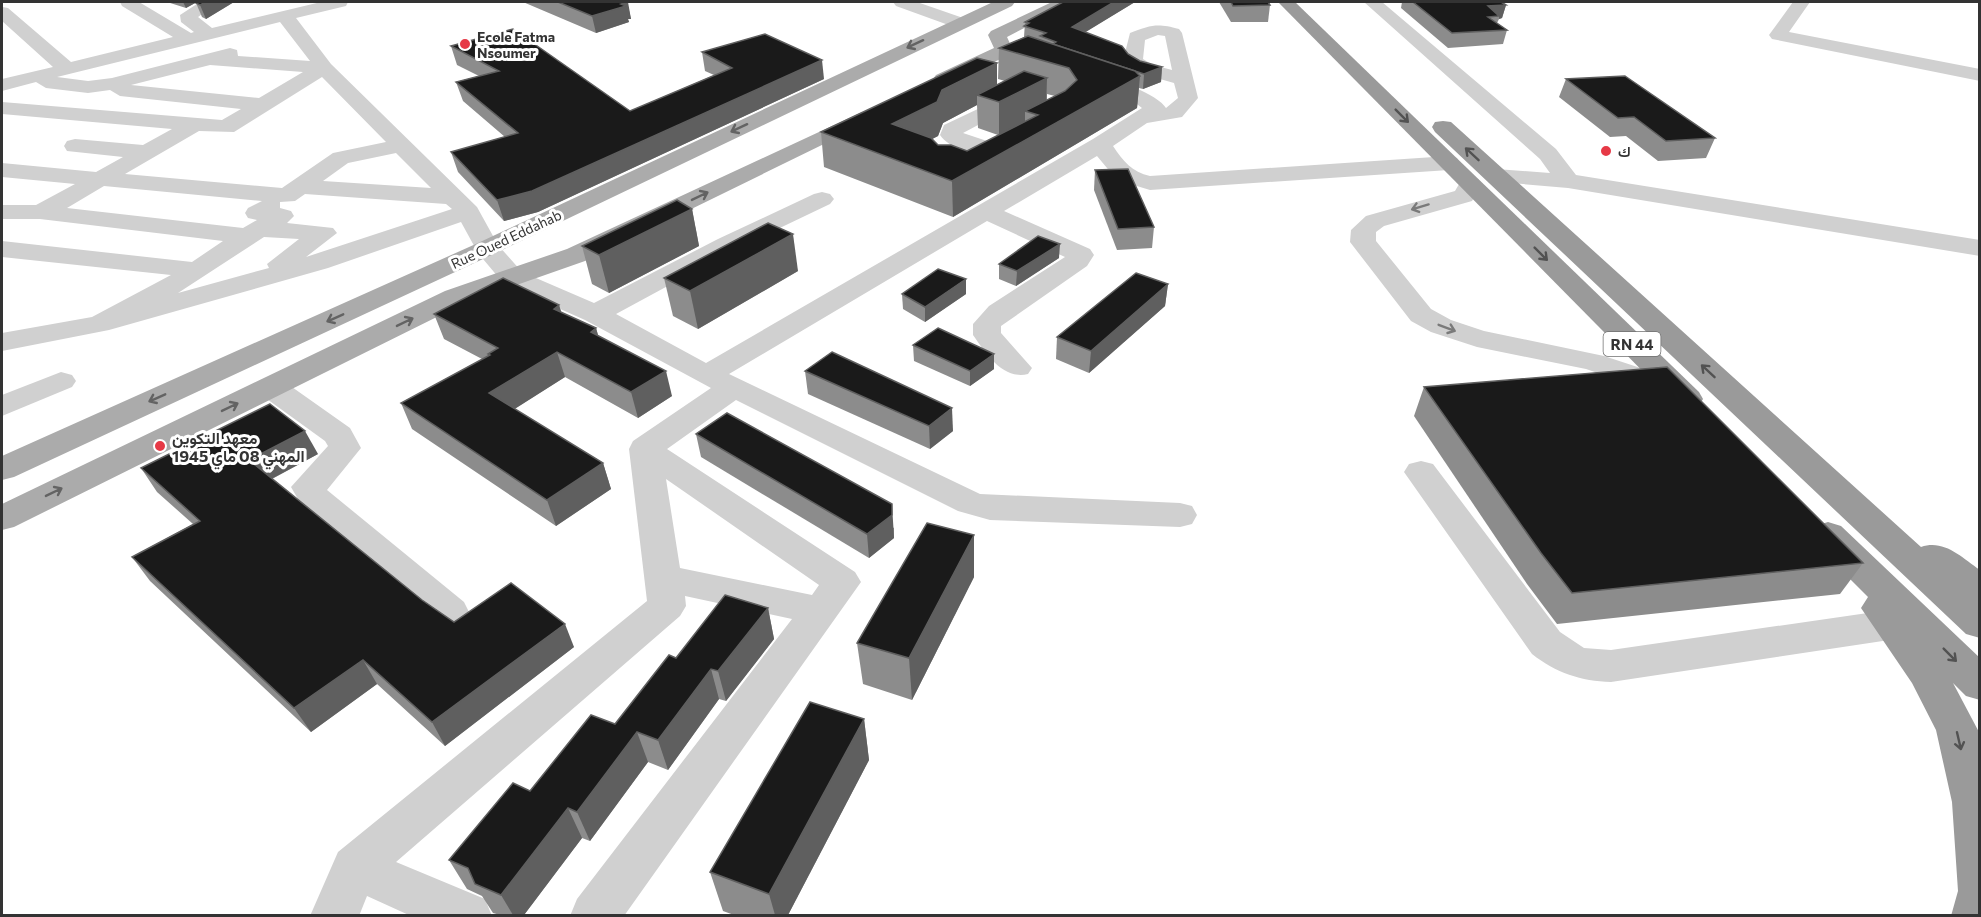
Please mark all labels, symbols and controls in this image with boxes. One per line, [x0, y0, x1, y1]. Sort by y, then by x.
place label: Ecole Fatma Nsoumer [477, 28, 555, 61]
marker: Ecole Fatma Nsoumer [458, 37, 472, 51]
one-way arrow [907, 39, 925, 51]
one-way arrow [1395, 109, 1410, 124]
one-way arrow [731, 123, 749, 134]
place label: ك [1618, 143, 1631, 160]
marker: ك [1599, 144, 1613, 158]
one-way arrow [1465, 147, 1480, 161]
one-way arrow [690, 190, 708, 202]
one-way arrow [1411, 202, 1430, 213]
street label: Rue Oued Eddahab [448, 206, 564, 272]
one-way arrow [1533, 246, 1548, 261]
one-way arrow [326, 312, 344, 324]
one-way arrow [395, 316, 413, 327]
one-way arrow [1437, 323, 1455, 334]
road number: RN 44 [1604, 332, 1660, 356]
one-way arrow [1701, 365, 1716, 379]
one-way arrow [149, 393, 167, 405]
one-way arrow [220, 401, 238, 413]
place label: معهد التكوين المهني 08 ماي 1945 [172, 428, 305, 470]
marker: معهد التكوين المهني 08 ماي 1945 [153, 439, 167, 453]
one-way arrow [45, 486, 63, 498]
one-way arrow [1942, 648, 1957, 662]
one-way arrow [1954, 731, 1966, 750]

